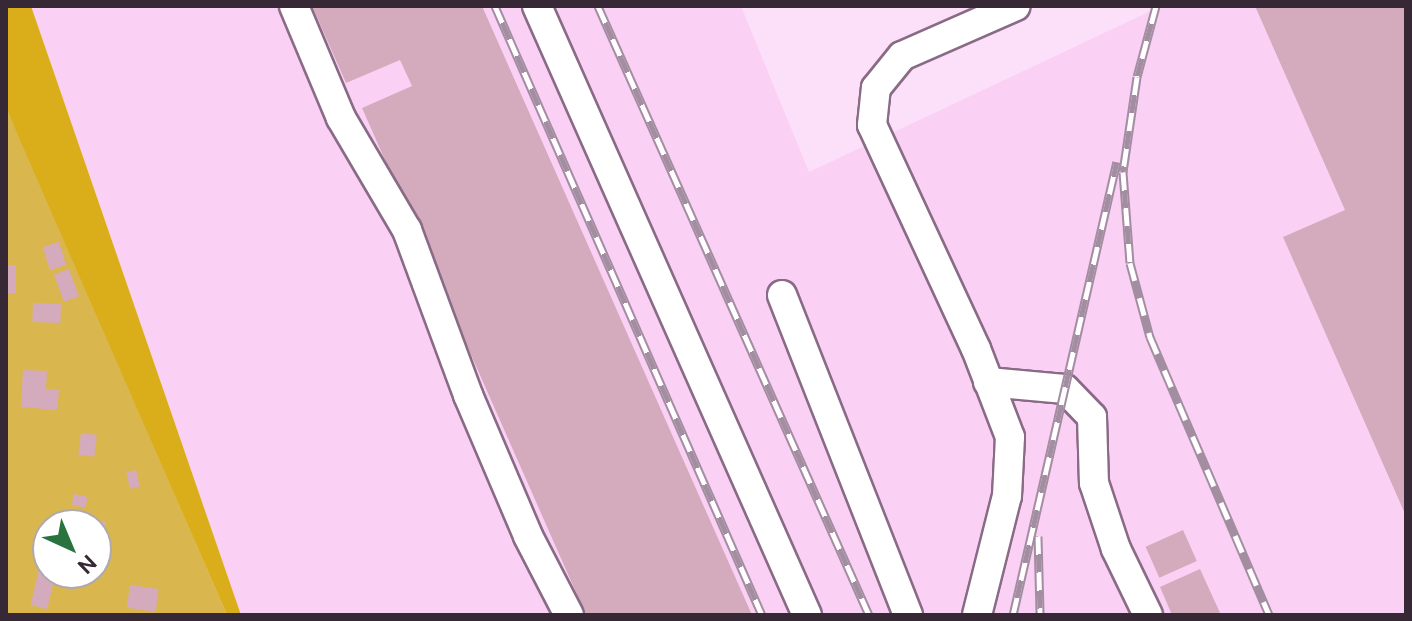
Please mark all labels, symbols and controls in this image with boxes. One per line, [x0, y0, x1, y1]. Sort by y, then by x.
north arrow [32, 509, 112, 589]
text: N [73, 550, 102, 580]

